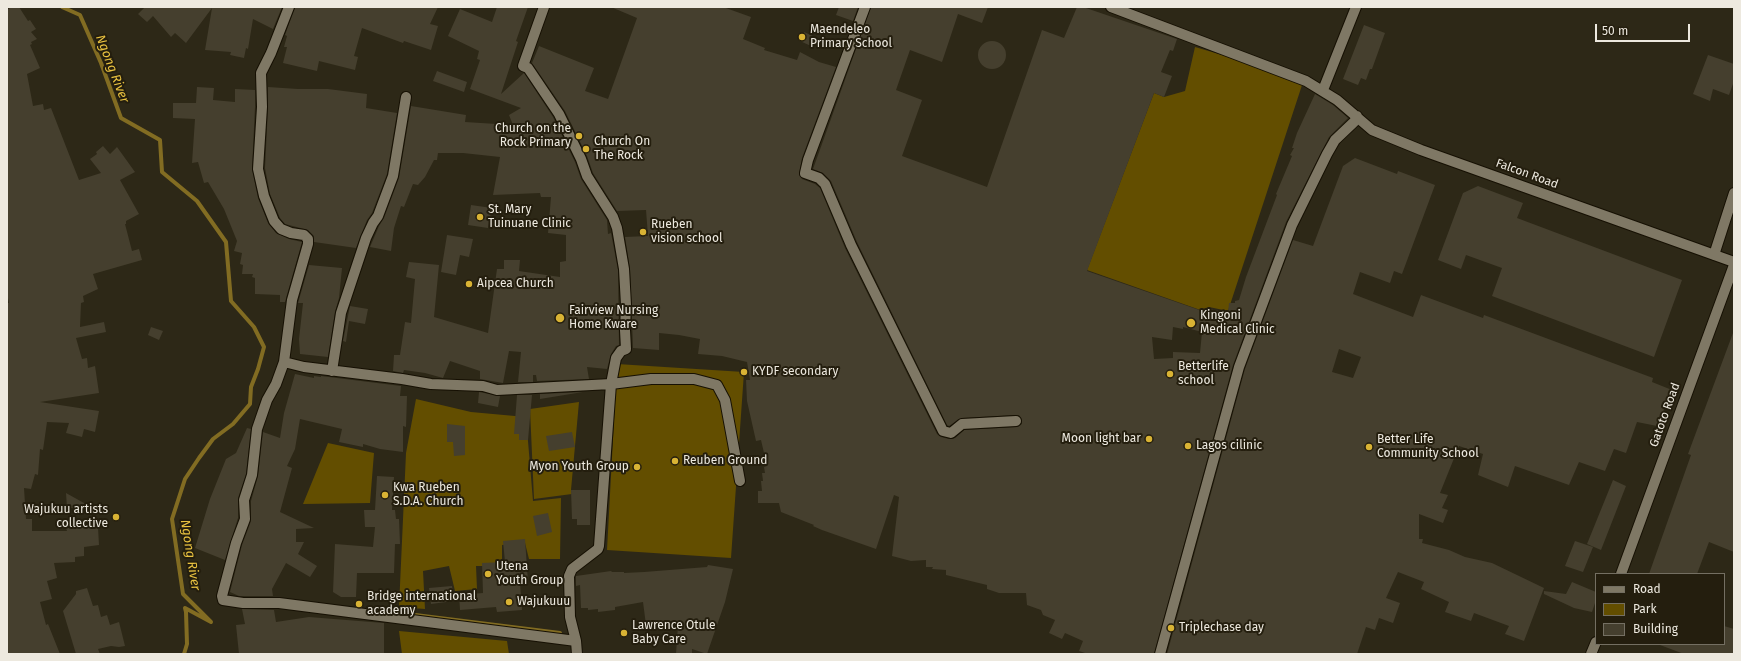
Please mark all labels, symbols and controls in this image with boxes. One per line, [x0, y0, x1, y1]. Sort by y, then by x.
scale bar [1597, 16, 1692, 42]
place label: Maendeleo Primary School [810, 23, 892, 51]
text: 50 m [1602, 24, 1628, 38]
marker: Maendeleo Primary School [797, 32, 807, 42]
water label: Ngong River [92, 33, 132, 105]
place label: Church on the Rock Primary [495, 122, 571, 150]
marker: Church on the Rock Primary [574, 131, 584, 141]
place label: Church On The Rock [594, 135, 650, 163]
marker: Church On The Rock [581, 144, 591, 154]
street label: Falcon Road [1494, 156, 1560, 192]
place label: St. Mary Tuinuane Clinic [488, 203, 571, 231]
marker: St. Mary Tuinuane Clinic [475, 212, 485, 222]
place label: Rueben vision school [651, 218, 722, 246]
marker: Rueben vision school [638, 227, 648, 237]
place label: Aipcea Church [477, 277, 554, 291]
marker: Aipcea Church [464, 279, 474, 289]
place label: Fairview Nursing Home Kware [569, 304, 658, 332]
place label: Kingoni Medical Clinic [1200, 309, 1275, 337]
marker: Fairview Nursing Home Kware [554, 312, 566, 324]
marker: Kingoni Medical Clinic [1185, 317, 1197, 329]
place label: Betterlife school [1178, 360, 1229, 388]
place label: KYDF secondary [752, 365, 838, 379]
marker: KYDF secondary [739, 367, 749, 377]
marker: Betterlife school [1165, 369, 1175, 379]
street label: Gatoto Road [1647, 381, 1683, 449]
place label: Moon light bar [1062, 432, 1141, 446]
place label: Better Life Community School [1377, 433, 1479, 461]
marker: Moon light bar [1144, 434, 1154, 444]
place label: Lagos cilinic [1196, 439, 1262, 453]
marker: Lagos cilinic [1183, 441, 1193, 451]
marker: Better Life Community School [1364, 442, 1374, 452]
place label: Reuben Ground [683, 454, 768, 468]
marker: Reuben Ground [670, 456, 680, 466]
place label: Myon Youth Group [529, 460, 629, 474]
marker: Myon Youth Group [632, 462, 642, 472]
place label: Kwa Rueben S.D.A. Church [393, 481, 463, 509]
marker: Kwa Rueben S.D.A. Church [380, 490, 390, 500]
place label: Wajukuu artists collective [24, 503, 108, 531]
marker: Wajukuu artists collective [111, 512, 121, 522]
water label: Ngong River [177, 518, 203, 592]
place label: Utena Youth Group [496, 560, 563, 588]
marker: Utena Youth Group [483, 569, 493, 579]
legend [1595, 573, 1725, 645]
text: Road [1633, 582, 1661, 596]
place label: Bridge international academy [367, 590, 476, 618]
place label: Wajukuuu [517, 595, 570, 609]
marker: Wajukuuu [504, 597, 514, 607]
marker: Bridge international academy [354, 599, 364, 609]
text: Park [1633, 602, 1657, 616]
place label: Lawrence Otule Baby Care [632, 619, 716, 647]
place label: Triplechase day [1179, 621, 1264, 635]
text: Building [1633, 622, 1678, 636]
marker: Triplechase day [1166, 623, 1176, 633]
marker: Lawrence Otule Baby Care [619, 628, 629, 638]

